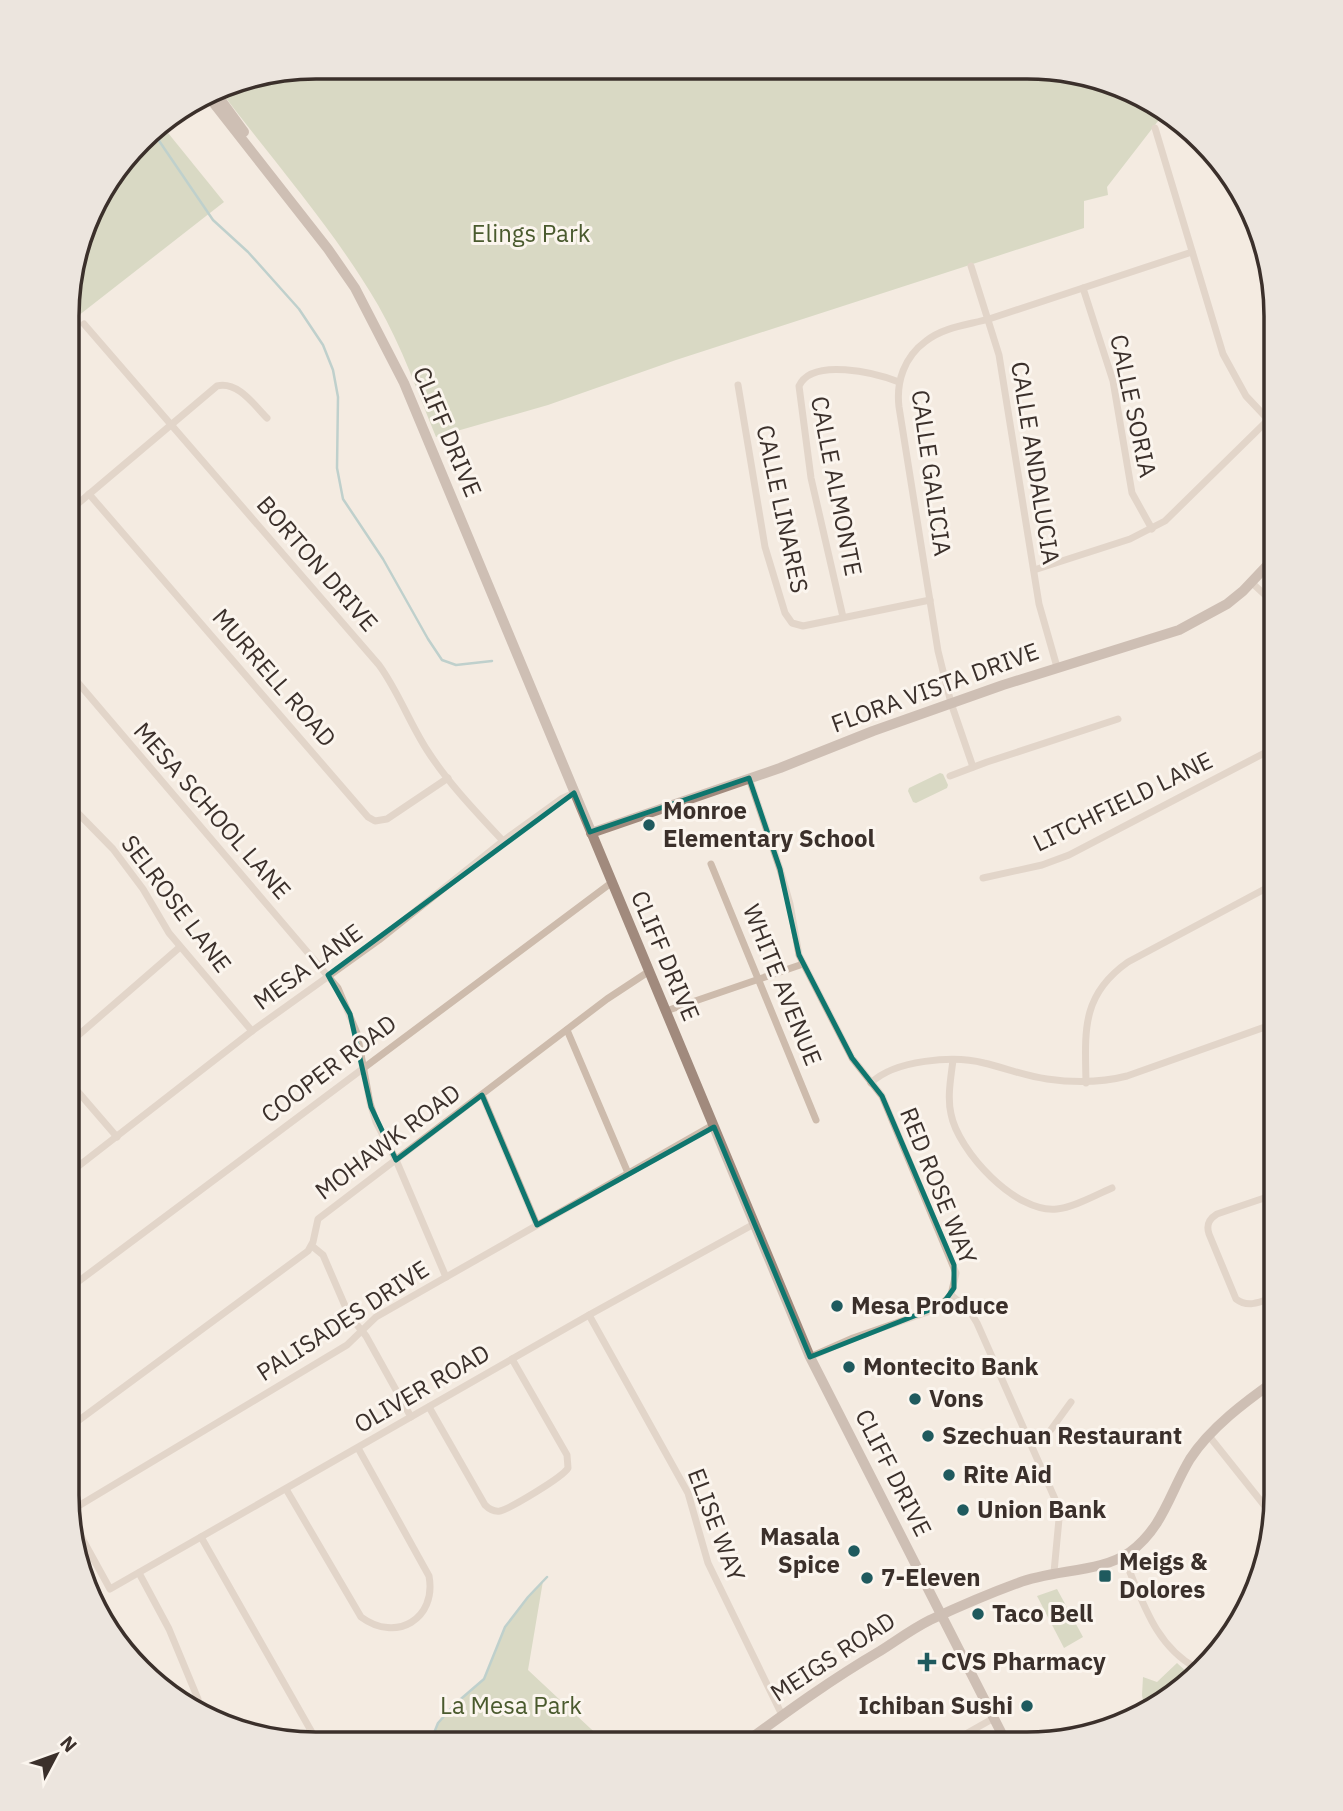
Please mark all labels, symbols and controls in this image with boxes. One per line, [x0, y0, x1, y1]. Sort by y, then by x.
park label: Elings Park [472, 217, 591, 249]
street label: CALLE SORIA [1103, 331, 1165, 480]
street label: CALLE ANDALUCIA [1004, 359, 1068, 567]
street label: CLIFF DRIVE [406, 362, 490, 502]
street label: CALLE GALICIA [904, 388, 959, 558]
street label: CALLE ALMONTE [804, 393, 870, 578]
street label: CALLE LINARES [750, 422, 816, 596]
street label: BORTON DRIVE [250, 489, 386, 638]
street label: MURRELL ROAD [206, 601, 344, 753]
street label: FLORA VISTA DRIVE [826, 635, 1043, 740]
street label: MESA SCHOOL LANE [127, 715, 299, 906]
street label: LITCHFIELD LANE [1027, 744, 1218, 858]
place label: Monroe Elementary School [663, 794, 875, 854]
marker: Monroe Elementary School [641, 817, 657, 833]
street label: SELROSE LANE [115, 828, 239, 979]
street label: CLIFF DRIVE [624, 886, 708, 1026]
street label: WHITE AVENUE [736, 899, 830, 1070]
street label: MESA LANE [247, 916, 368, 1017]
street label: COOPER ROAD [254, 1007, 402, 1130]
street label: MOHAWK ROAD [308, 1076, 467, 1206]
street label: RED ROSE WAY [893, 1102, 985, 1269]
street label: PALISADES DRIVE [250, 1252, 435, 1388]
place label: Mesa Produce [851, 1289, 1009, 1321]
marker: Mesa Produce [829, 1298, 845, 1314]
street label: OLIVER ROAD [348, 1336, 495, 1440]
place label: Montecito Bank [863, 1350, 1039, 1382]
marker: Montecito Bank [841, 1359, 857, 1375]
place label: Vons [929, 1382, 984, 1414]
marker: Vons [907, 1391, 923, 1407]
street label: CLIFF DRIVE [848, 1403, 940, 1542]
place label: Szechuan Restaurant [942, 1419, 1182, 1451]
marker: Szechuan Restaurant [920, 1428, 936, 1444]
place label: Rite Aid [963, 1458, 1052, 1490]
street label: ELISE WAY [681, 1463, 753, 1586]
marker: Rite Aid [941, 1467, 957, 1483]
place label: Union Bank [977, 1493, 1106, 1525]
marker: Union Bank [955, 1502, 971, 1518]
place label: Masala Spice [760, 1520, 840, 1580]
marker: Masala Spice [846, 1543, 862, 1559]
place label: Meigs & Dolores [1119, 1545, 1208, 1605]
place label: 7-Eleven [881, 1561, 981, 1593]
marker: Meigs & Dolores [1097, 1568, 1113, 1584]
marker: 7-Eleven [859, 1570, 875, 1586]
place label: Taco Bell [992, 1597, 1093, 1629]
street label: MEIGS ROAD [764, 1604, 901, 1708]
marker: Taco Bell [970, 1606, 986, 1622]
place label: CVS Pharmacy [941, 1645, 1106, 1677]
marker: CVS Pharmacy [919, 1654, 935, 1670]
park label: La Mesa Park [440, 1689, 582, 1721]
place label: Ichiban Sushi [858, 1689, 1013, 1721]
marker: Ichiban Sushi [1019, 1698, 1035, 1714]
north arrow [21, 1720, 91, 1790]
text: N [55, 1731, 82, 1757]

